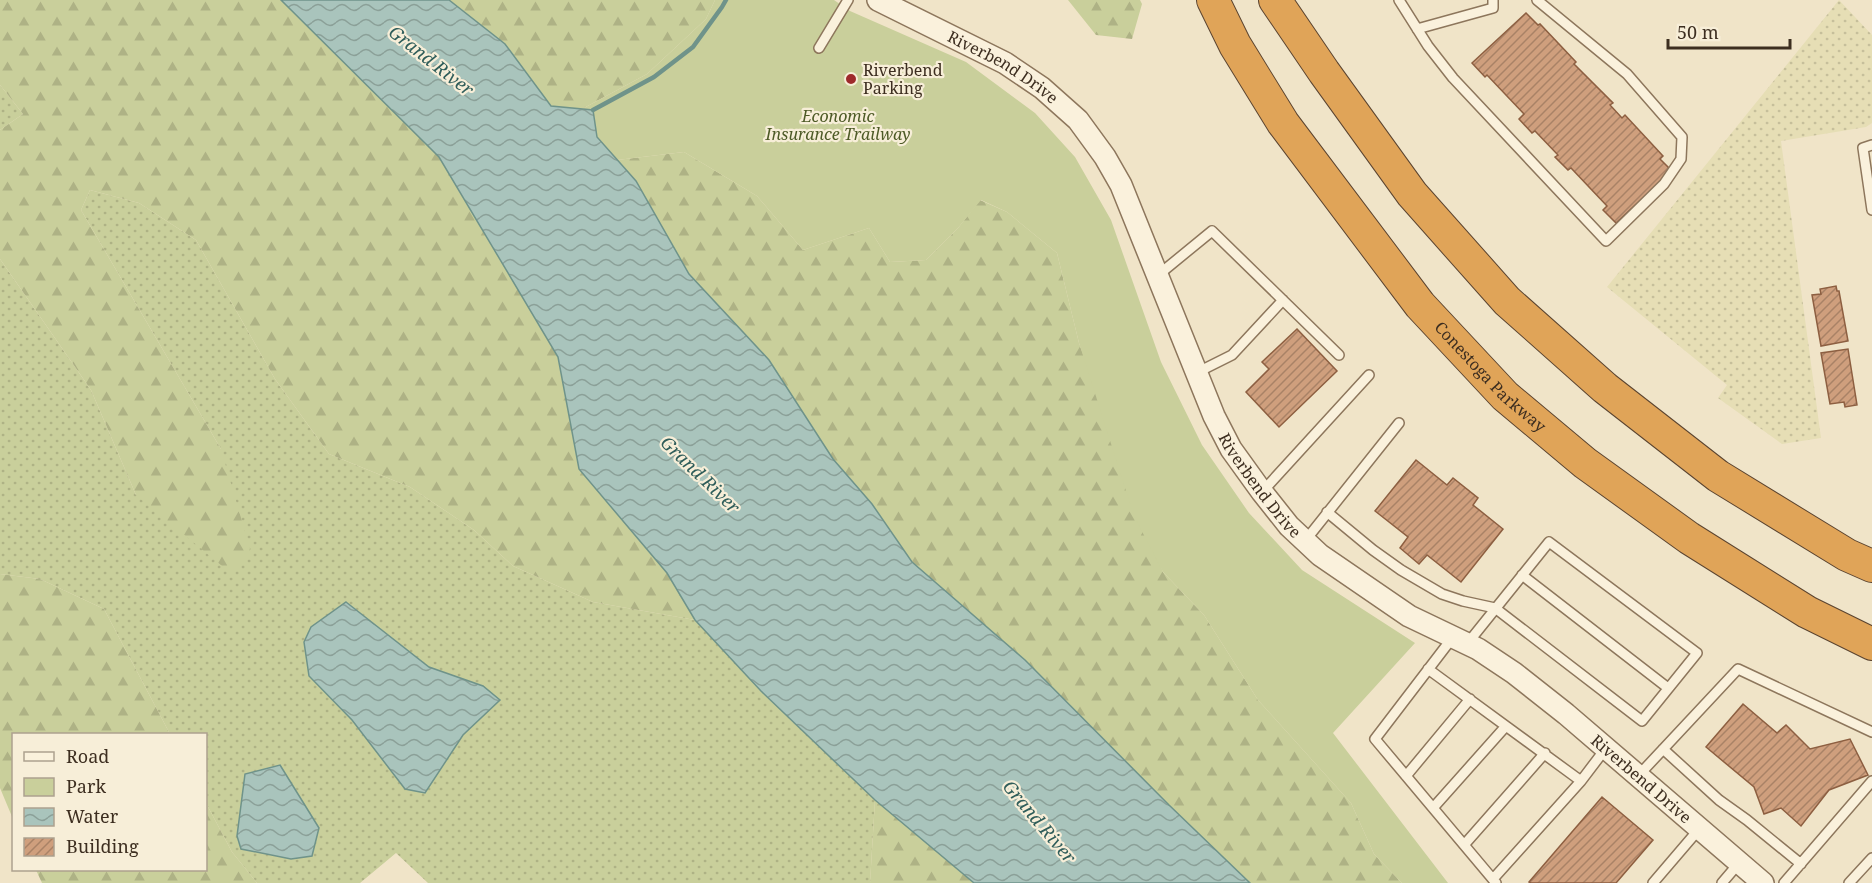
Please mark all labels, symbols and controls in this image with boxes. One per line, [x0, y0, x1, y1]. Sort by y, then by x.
scale bar [1668, 12, 1790, 50]
water label: Grand River [384, 19, 479, 101]
text: 50 m [1677, 20, 1719, 44]
street label: Riverbend Drive [944, 25, 1063, 109]
place label: Riverbend Parking [863, 59, 943, 99]
marker: Riverbend Parking [844, 72, 858, 86]
park label: Economic Insurance Trailway [765, 105, 910, 145]
street label: Conestoga Parkway [1430, 317, 1552, 437]
street label: Riverbend Drive [1214, 429, 1306, 543]
water label: Grand River [656, 430, 746, 519]
street label: Riverbend Drive [1587, 729, 1696, 828]
legend [12, 733, 207, 871]
text: Road [66, 744, 109, 768]
text: Park [66, 774, 106, 798]
water label: Grand River [998, 775, 1082, 868]
text: Water [66, 804, 119, 828]
text: Building [66, 834, 139, 858]

